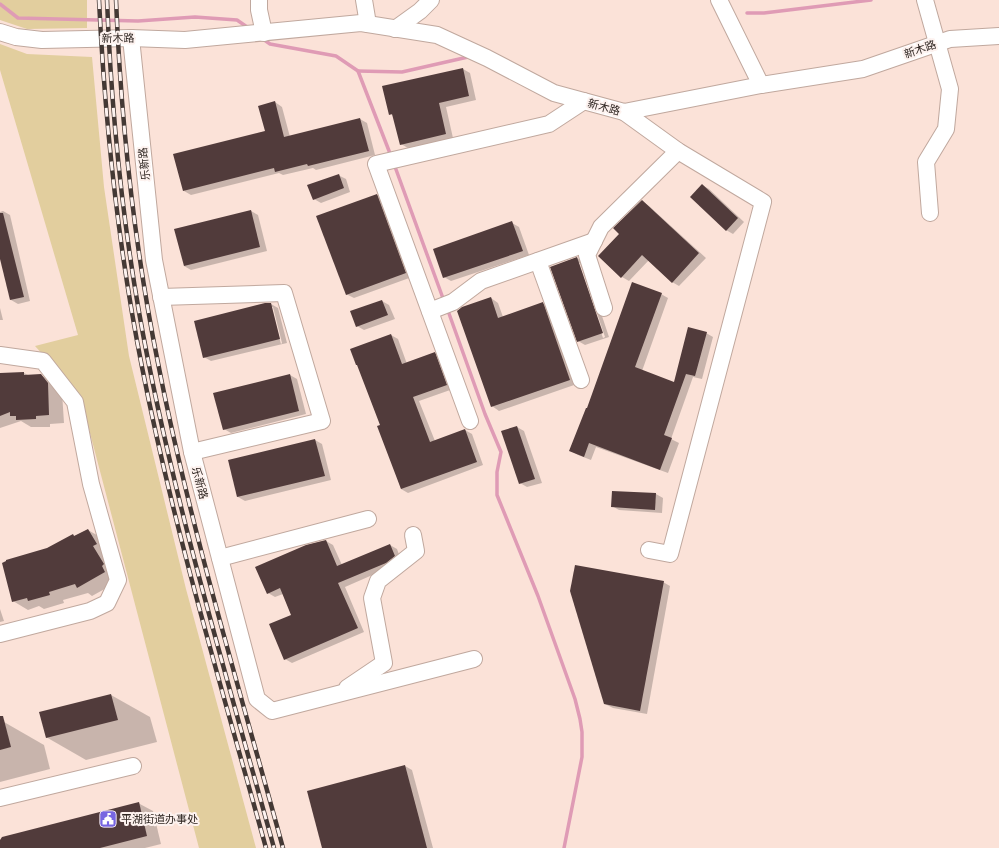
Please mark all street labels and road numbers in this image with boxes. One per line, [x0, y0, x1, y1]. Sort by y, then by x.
street label: 新木路 [101, 32, 135, 45]
street label: 新木路 [902, 38, 938, 61]
street label: 新木路 [586, 97, 621, 118]
street label: 乐新路 [136, 147, 153, 181]
street label: 乐新路 [189, 466, 210, 501]

